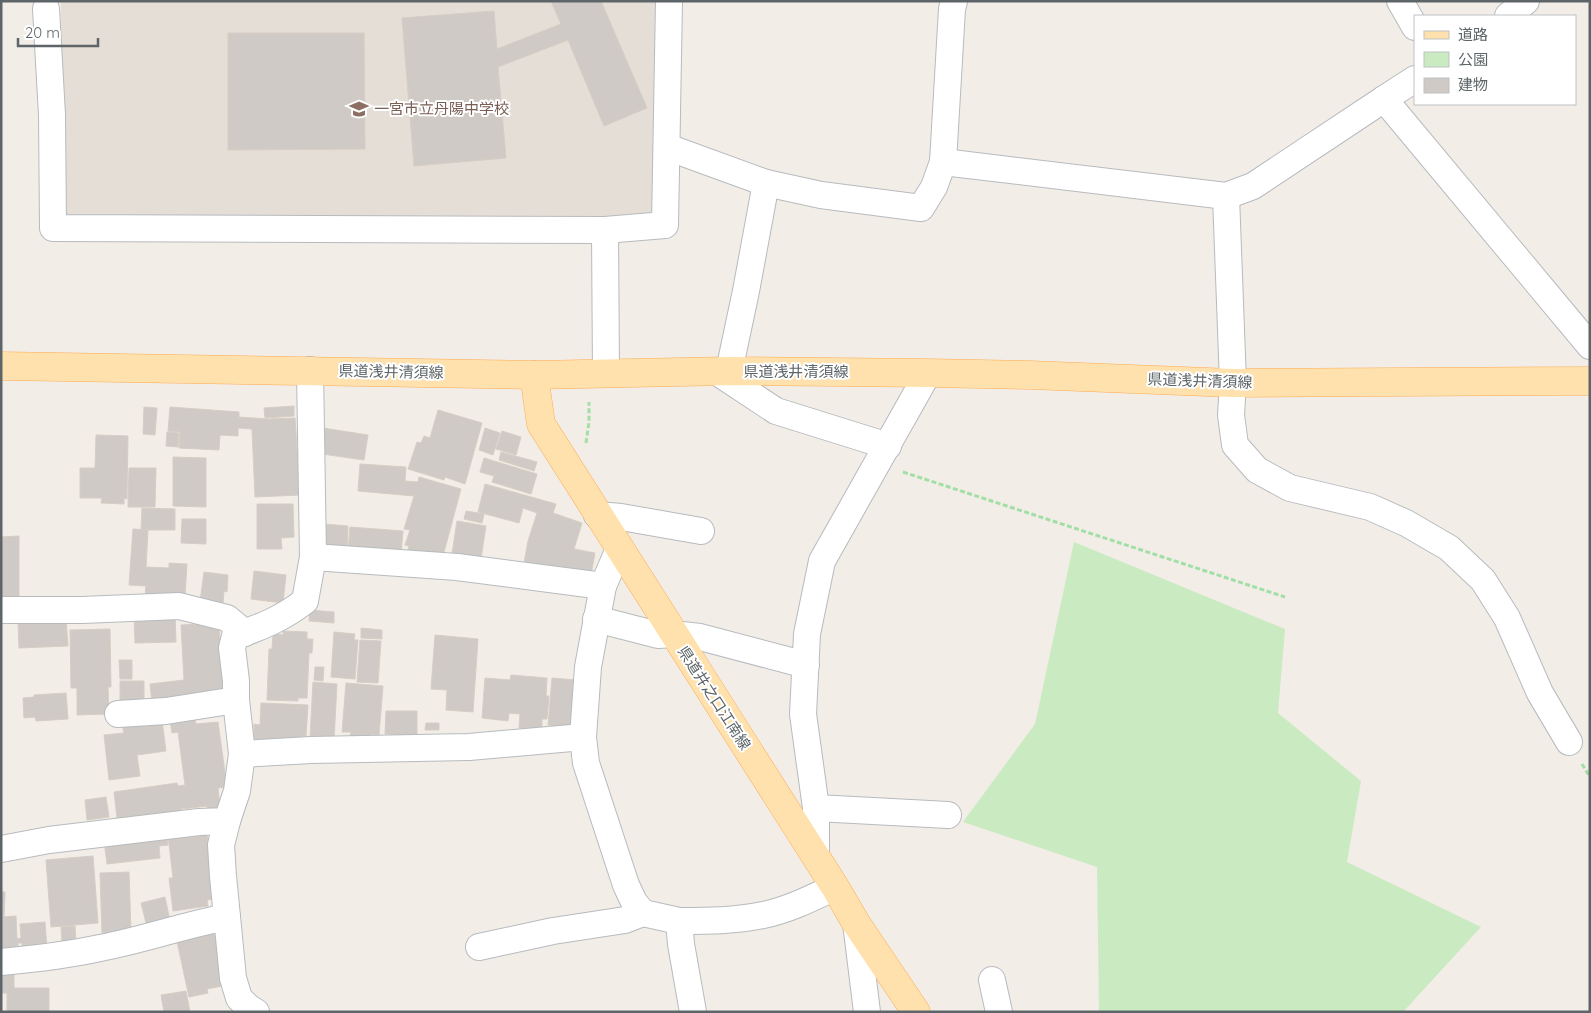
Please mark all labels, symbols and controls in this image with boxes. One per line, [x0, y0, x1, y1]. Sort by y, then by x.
scale bar [18, 15, 98, 47]
legend [1414, 15, 1576, 105]
text: 20 m [25, 23, 60, 42]
text: 道路 [1458, 25, 1488, 44]
text: 公園 [1458, 50, 1488, 69]
text: 建物 [1458, 75, 1488, 94]
school or university icon: 一宮市立丹陽中学校 [348, 98, 370, 120]
place label: 一宮市立丹陽中学校 [374, 99, 509, 118]
street label: 県道浅井清須線 [338, 361, 444, 382]
street label: 県道浅井清須線 [743, 362, 849, 381]
street label: 県道浅井清須線 [1147, 369, 1253, 392]
street label: 県道井之口江南線 [674, 642, 755, 753]

